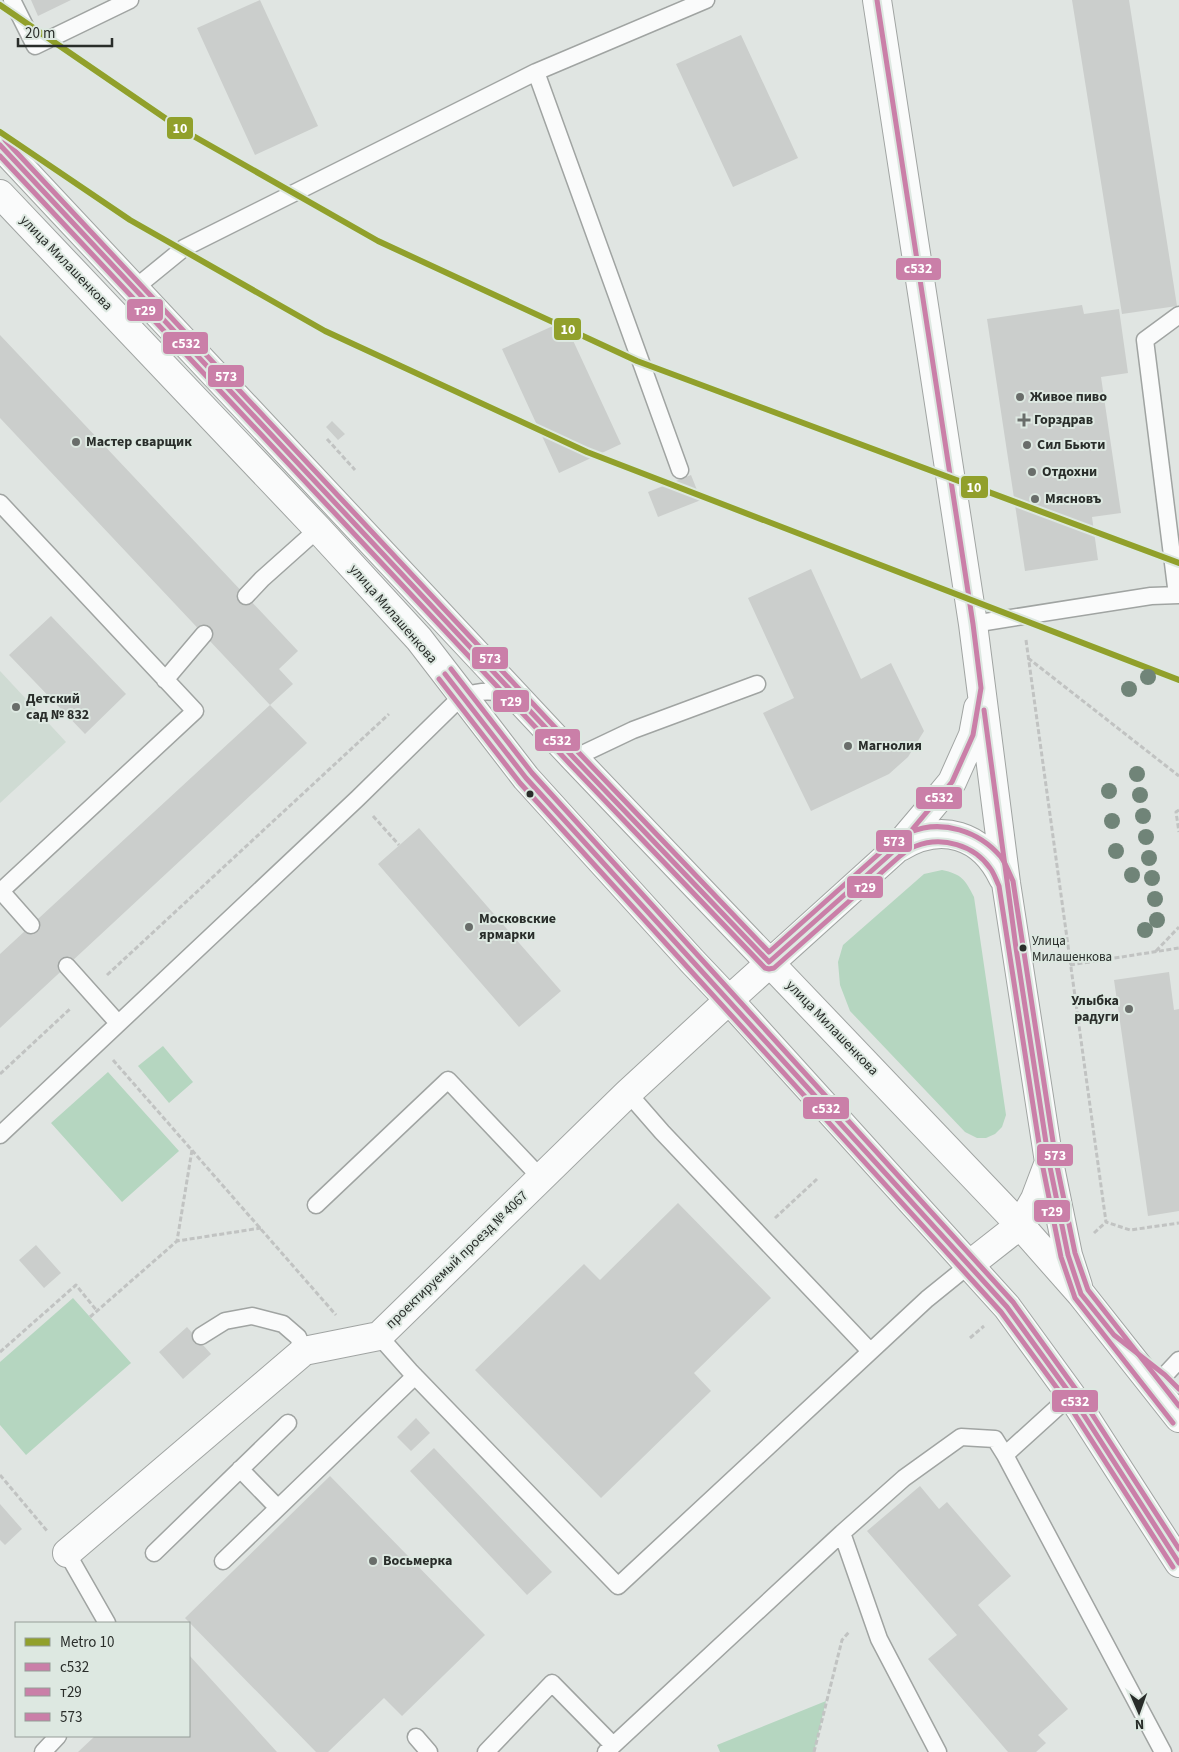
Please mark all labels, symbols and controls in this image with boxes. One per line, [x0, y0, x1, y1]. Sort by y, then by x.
scale bar [18, 15, 111, 47]
text: 20 m [25, 23, 55, 44]
line badge: 10 [166, 116, 194, 140]
text: 10 [173, 119, 187, 139]
street label: улица Милашенкова [15, 211, 117, 315]
line badge: с532 [895, 257, 942, 281]
text: с532 [904, 259, 932, 279]
line badge: т29 [126, 298, 164, 322]
text: т29 [134, 301, 156, 321]
line badge: 10 [553, 317, 582, 341]
text: 10 [561, 320, 575, 340]
line badge: с532 [162, 331, 209, 355]
text: с532 [172, 334, 200, 354]
line badge: 573 [207, 364, 245, 388]
text: 573 [215, 367, 237, 387]
place label: Живое пиво [1030, 387, 1107, 407]
marker: Живое пиво [1014, 391, 1026, 403]
place label: Горздрав [1034, 410, 1093, 430]
marker: Горздрав [1018, 414, 1030, 426]
place label: Мастер сварщик [86, 432, 192, 452]
place label: Сил Бьюти [1037, 435, 1105, 455]
marker: Мастер сварщик [70, 436, 82, 448]
marker: Сил Бьюти [1021, 439, 1033, 451]
place label: Отдохни [1042, 462, 1097, 482]
marker: Отдохни [1026, 466, 1038, 478]
line badge: 10 [960, 475, 989, 499]
text: 10 [967, 478, 981, 498]
place label: Мясновъ [1045, 489, 1102, 509]
marker: Мясновъ [1029, 493, 1041, 505]
street label: улица Милашенкова [344, 560, 442, 668]
line badge: 573 [471, 646, 509, 670]
text: 573 [479, 649, 501, 669]
place label: Детский сад № 832 [26, 689, 89, 725]
line badge: т29 [492, 689, 530, 713]
text: т29 [500, 692, 522, 712]
marker: Детский сад № 832 [10, 701, 22, 713]
line badge: с532 [534, 728, 581, 752]
text: с532 [543, 731, 571, 751]
place label: Магнолия [858, 736, 922, 756]
marker: Магнолия [842, 740, 854, 752]
line badge: с532 [915, 786, 963, 810]
text: с532 [925, 788, 953, 808]
unlabelled marker [525, 789, 535, 799]
line badge: 573 [875, 829, 913, 853]
text: 573 [883, 832, 905, 852]
line badge: т29 [846, 875, 884, 899]
text: т29 [854, 878, 876, 898]
place label: Московские ярмарки [479, 909, 556, 945]
marker: Московские ярмарки [463, 921, 475, 933]
place label: Улица Милашенкова [1032, 932, 1112, 966]
marker: Улица Милашенкова [1018, 943, 1028, 953]
street label: улица Милашенкова [781, 976, 883, 1080]
place label: Улыбка радуги [1071, 991, 1119, 1027]
marker: Улыбка радуги [1123, 1003, 1135, 1015]
line badge: с532 [802, 1096, 850, 1120]
text: с532 [812, 1099, 840, 1119]
line badge: 573 [1036, 1143, 1074, 1167]
text: 573 [1044, 1146, 1066, 1166]
street label: проектируемый проезд № 4067 [381, 1186, 533, 1334]
line badge: т29 [1033, 1199, 1071, 1223]
text: т29 [1041, 1202, 1063, 1222]
line badge: с532 [1051, 1389, 1099, 1413]
text: с532 [1061, 1392, 1089, 1412]
place label: Восьмерка [383, 1551, 452, 1571]
marker: Восьмерка [367, 1555, 379, 1567]
legend [15, 1622, 190, 1737]
text: Metro 10 [60, 1632, 114, 1653]
text: с532 [60, 1657, 89, 1678]
text: т29 [60, 1682, 82, 1703]
north arrow [1114, 1687, 1164, 1737]
text: 573 [60, 1707, 82, 1728]
text: N [1134, 1714, 1144, 1734]

